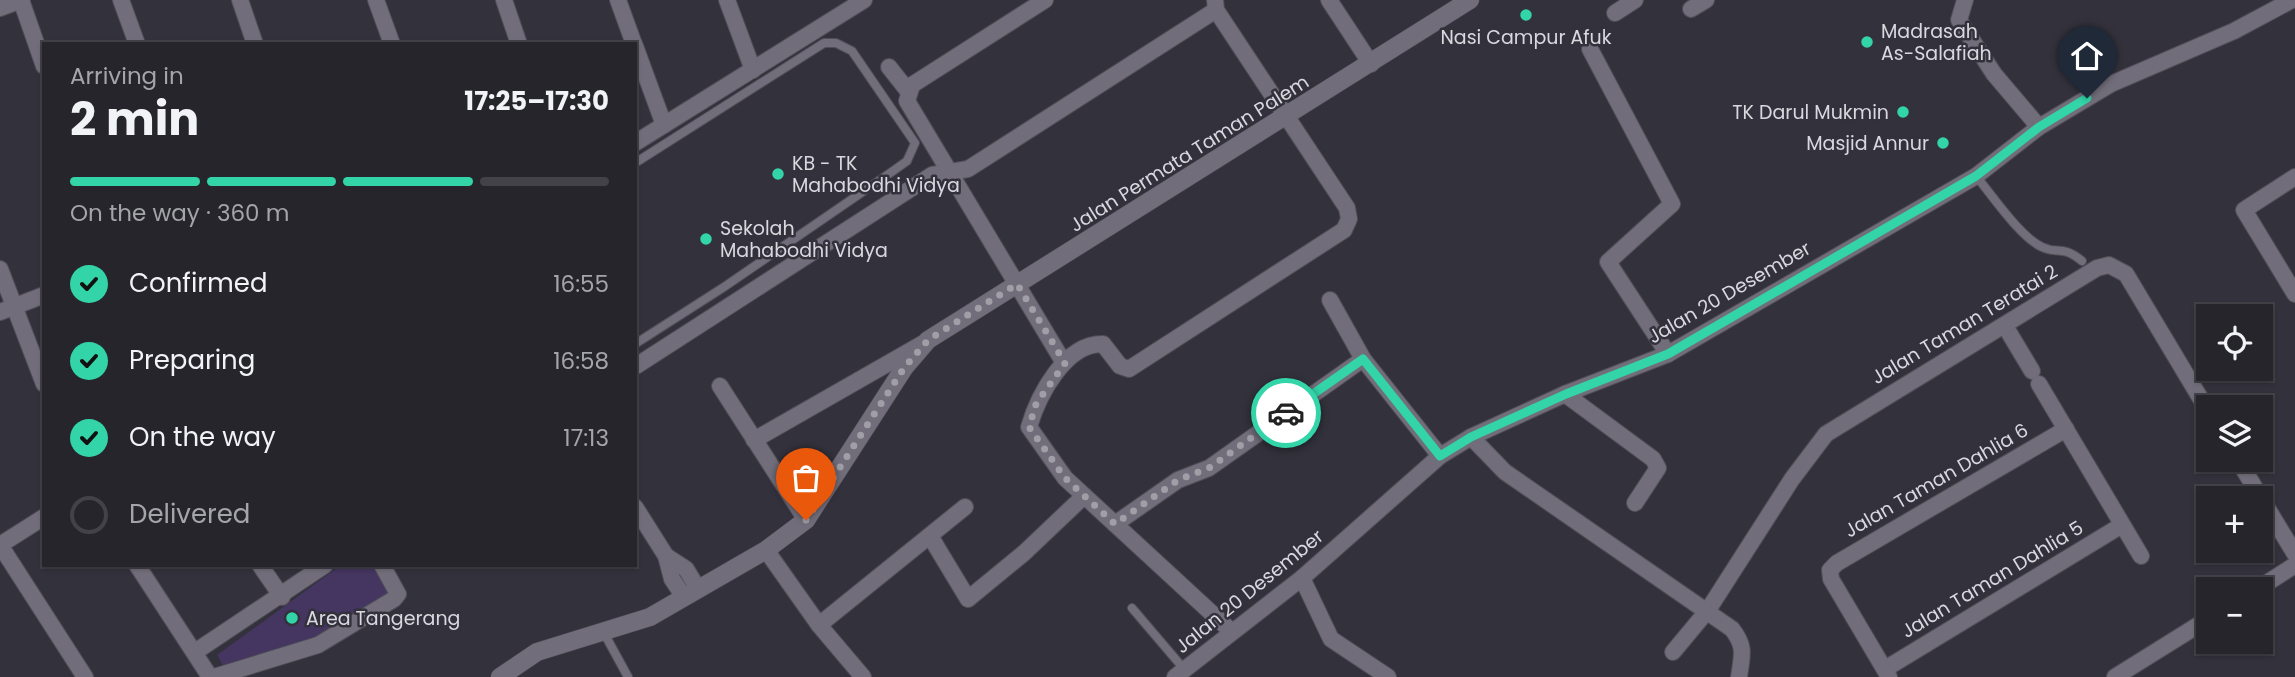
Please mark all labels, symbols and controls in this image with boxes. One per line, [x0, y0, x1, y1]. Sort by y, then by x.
marker: Nasi Campur Afuk [1518, 7, 1534, 23]
place label: Madrasah As-Salafiah [1881, 18, 1992, 67]
place label: Nasi Campur Afuk [1440, 24, 1612, 51]
pin [2057, 26, 2117, 98]
marker: Madrasah As-Salafiah [1859, 34, 1875, 50]
icon: home [2068, 37, 2106, 75]
text: Arriving in [70, 60, 184, 92]
street label: Jalan Permata Taman Palem [1064, 68, 1314, 238]
text: 17:25–17:30 [464, 83, 609, 119]
text: 2 min [70, 87, 199, 151]
place label: TK Darul Mukmin [1732, 99, 1889, 126]
marker: TK Darul Mukmin [1895, 104, 1911, 120]
place label: Masjid Annur [1806, 130, 1929, 157]
marker: Masjid Annur [1935, 135, 1951, 151]
place label: KB - TK Mahabodhi Vidya [792, 150, 960, 199]
marker: KB - TK Mahabodhi Vidya [770, 166, 786, 182]
text: On the way · 360 m [70, 197, 289, 229]
place label: Sekolah Mahabodhi Vidya [720, 215, 888, 264]
marker: Sekolah Mahabodhi Vidya [698, 231, 714, 247]
street label: Jalan 20 Desember [1643, 235, 1816, 350]
street label: Jalan Taman Teratai 2 [1866, 258, 2063, 391]
icon: check [70, 265, 108, 303]
text: Confirmed [129, 265, 267, 301]
text: 16:55 [553, 268, 609, 300]
map controls [2196, 304, 2273, 654]
button: locate [2196, 304, 2273, 381]
icon: check [70, 342, 108, 380]
text: Preparing [129, 342, 255, 378]
text: 16:58 [553, 345, 609, 377]
courier [1251, 378, 1321, 448]
icon: car [1267, 394, 1305, 432]
button: layers [2196, 395, 2273, 472]
street label: Jalan Taman Dahlia 6 [1839, 417, 2033, 544]
icon: check [70, 419, 108, 457]
text: On the way [129, 419, 276, 455]
text: 17:13 [563, 422, 609, 454]
pin [776, 448, 836, 520]
icon: bag [787, 459, 825, 497]
button: + [2196, 486, 2273, 563]
text: Delivered [129, 496, 250, 532]
street label: Jalan Taman Dahlia 5 [1896, 514, 2088, 645]
street label: Jalan 20 Desember [1169, 523, 1329, 660]
button: − [2196, 577, 2273, 654]
place label: Area Tangerang [306, 605, 460, 632]
marker: Area Tangerang [284, 610, 300, 626]

